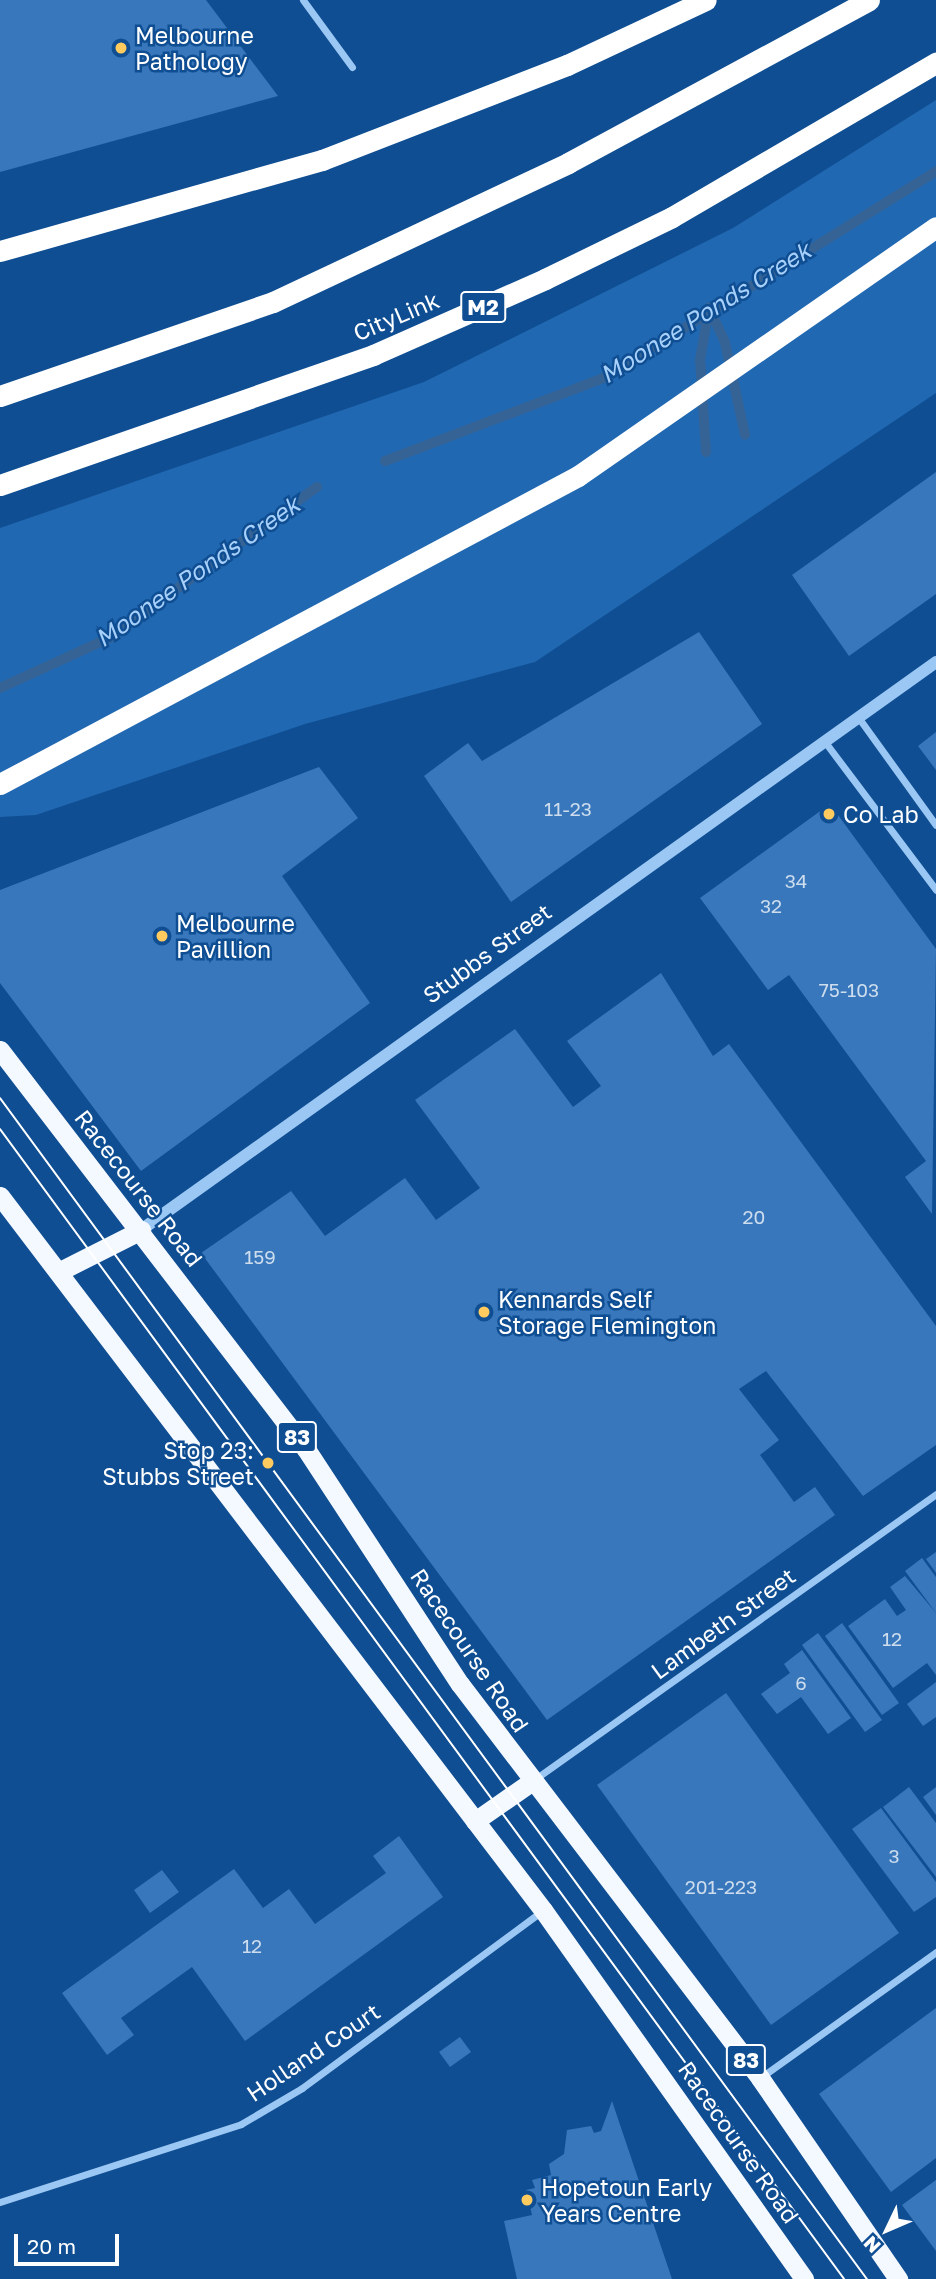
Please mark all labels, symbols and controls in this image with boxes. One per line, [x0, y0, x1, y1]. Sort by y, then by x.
place label: Melbourne Pathology [135, 21, 254, 75]
marker: Melbourne Pathology [113, 40, 129, 56]
water label: Moonee Ponds Creek [594, 235, 816, 389]
street label: CityLink [349, 286, 443, 346]
road number: M2 [460, 290, 506, 324]
water label: Moonee Ponds Creek [89, 490, 305, 652]
house number: 11-23 [544, 798, 592, 820]
place label: Co Lab [843, 800, 919, 828]
marker: Co Lab [821, 806, 837, 822]
house number: 34 [785, 870, 807, 892]
house number: 32 [760, 895, 782, 917]
street label: Stubbs Street [418, 897, 556, 1009]
place label: Melbourne Pavillion [176, 909, 295, 963]
marker: Melbourne Pavillion [154, 928, 170, 944]
house number: 75-103 [819, 979, 879, 1001]
street label: Racecourse Road [69, 1104, 209, 1272]
house number: 20 [743, 1206, 765, 1228]
house number: 159 [244, 1246, 276, 1268]
place label: Kennards Self Storage Flemington [498, 1285, 716, 1339]
marker: Kennards Self Storage Flemington [476, 1304, 492, 1320]
road number: 83 [276, 1420, 318, 1454]
place label: Stop 23: Stubbs Street [102, 1436, 254, 1490]
marker: Stop 23: Stubbs Street [260, 1455, 276, 1471]
street label: Lambeth Street [646, 1561, 800, 1685]
street label: Racecourse Road [405, 1563, 535, 1737]
house number: 12 [882, 1628, 902, 1650]
house number: 6 [795, 1672, 807, 1694]
house number: 3 [888, 1845, 900, 1867]
house number: 201-223 [685, 1876, 757, 1898]
house number: 12 [242, 1935, 262, 1957]
street label: Holland Court [241, 1997, 385, 2107]
road number: 83 [725, 2042, 767, 2078]
street label: Racecourse Road [673, 2056, 805, 2228]
place label: Hopetoun Early Years Centre [541, 2173, 712, 2227]
marker: Hopetoun Early Years Centre [519, 2192, 535, 2208]
north arrow [852, 2195, 922, 2265]
scale bar [18, 2220, 122, 2264]
text: N [858, 2232, 885, 2258]
text: 20 m [27, 2233, 76, 2259]

